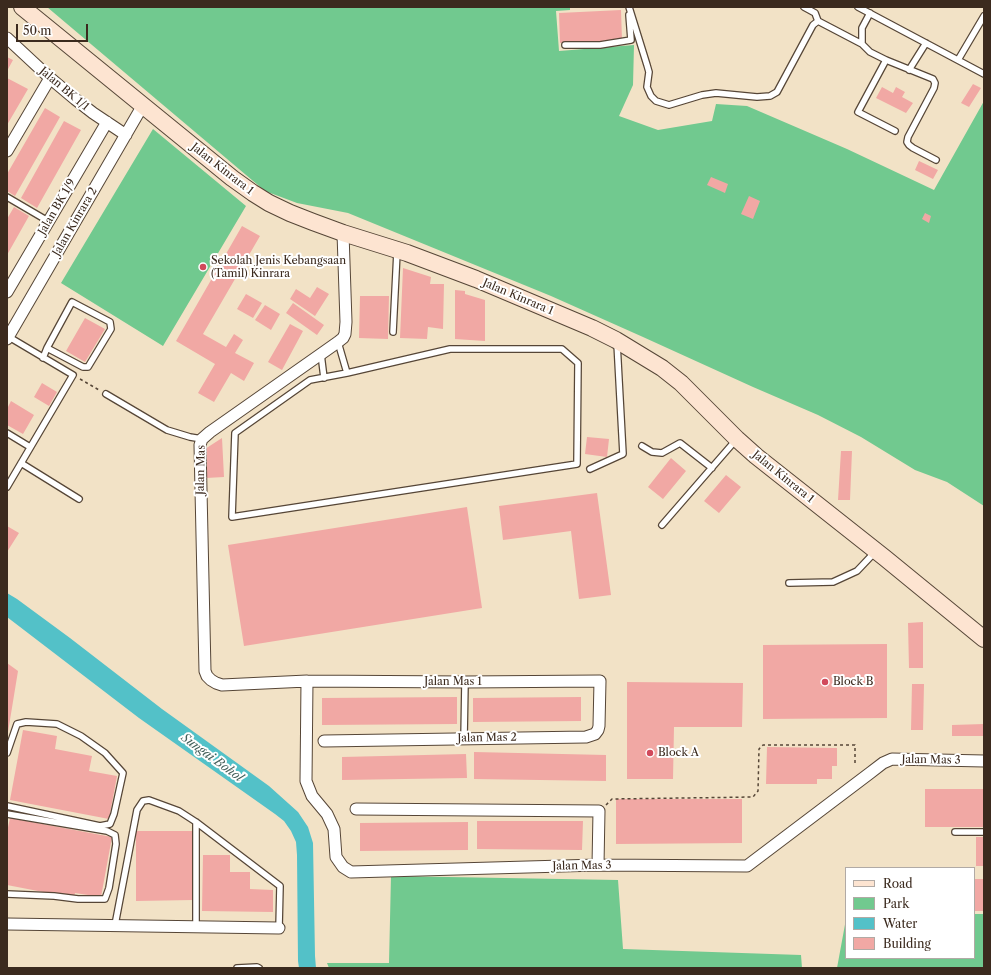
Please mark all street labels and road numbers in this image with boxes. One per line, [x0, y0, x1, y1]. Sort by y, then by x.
street label: Jalan BK 1/1 [36, 64, 92, 114]
street label: Jalan Kinrara 1 [188, 141, 256, 197]
street label: Jalan BK 1/9 [36, 177, 78, 237]
street label: Jalan Kinrara 2 [50, 185, 100, 259]
street label: Jalan Kinrara 1 [481, 276, 555, 318]
street label: Jalan Mas [194, 445, 208, 495]
street label: Jalan Kinrara 1 [749, 448, 817, 506]
street label: Jalan Mas 1 [424, 675, 482, 689]
street label: Jalan Mas 2 [457, 731, 517, 745]
street label: Jalan Mas 3 [901, 753, 961, 767]
street label: Jalan Mas 3 [552, 859, 612, 873]

